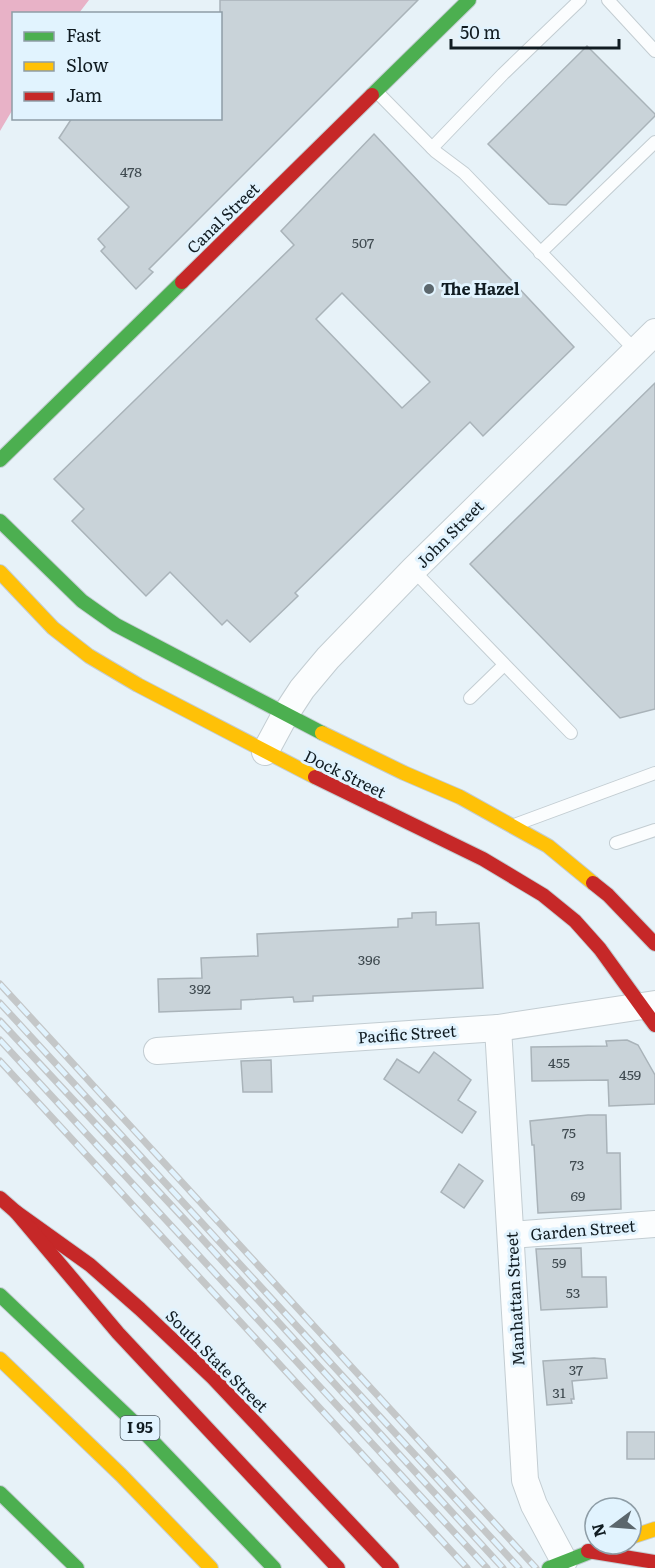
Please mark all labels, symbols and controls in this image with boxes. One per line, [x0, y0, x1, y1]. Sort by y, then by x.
legend [12, 12, 222, 120]
scale bar [451, 12, 619, 50]
text: 50 m [460, 18, 501, 45]
text: Fast [66, 21, 102, 48]
text: Slow [66, 51, 109, 78]
text: Jam [66, 81, 102, 108]
house number: 478 [120, 161, 142, 181]
street label: Canal Street [181, 176, 264, 258]
house number: 507 [352, 232, 374, 252]
place label: The Hazel [441, 276, 520, 300]
marker: The Hazel [422, 282, 436, 296]
street label: John Street [410, 494, 489, 573]
street label: Dock Street [301, 743, 391, 803]
house number: 396 [358, 949, 381, 969]
house number: 392 [189, 978, 211, 998]
street label: Pacific Street [357, 1018, 458, 1048]
house number: 455 [548, 1052, 570, 1072]
house number: 459 [619, 1064, 641, 1084]
house number: 75 [562, 1122, 576, 1142]
house number: 73 [570, 1154, 584, 1174]
house number: 69 [571, 1185, 585, 1205]
street label: Garden Street [529, 1212, 637, 1246]
street label: Manhattan Street [498, 1231, 530, 1367]
house number: 59 [552, 1252, 566, 1272]
house number: 53 [566, 1282, 580, 1302]
street label: South State Street [161, 1304, 275, 1417]
house number: 37 [569, 1359, 583, 1379]
house number: 31 [552, 1382, 566, 1402]
road number: I 95 [120, 1416, 160, 1440]
north arrow [583, 1496, 643, 1556]
text: N [584, 1521, 611, 1540]

